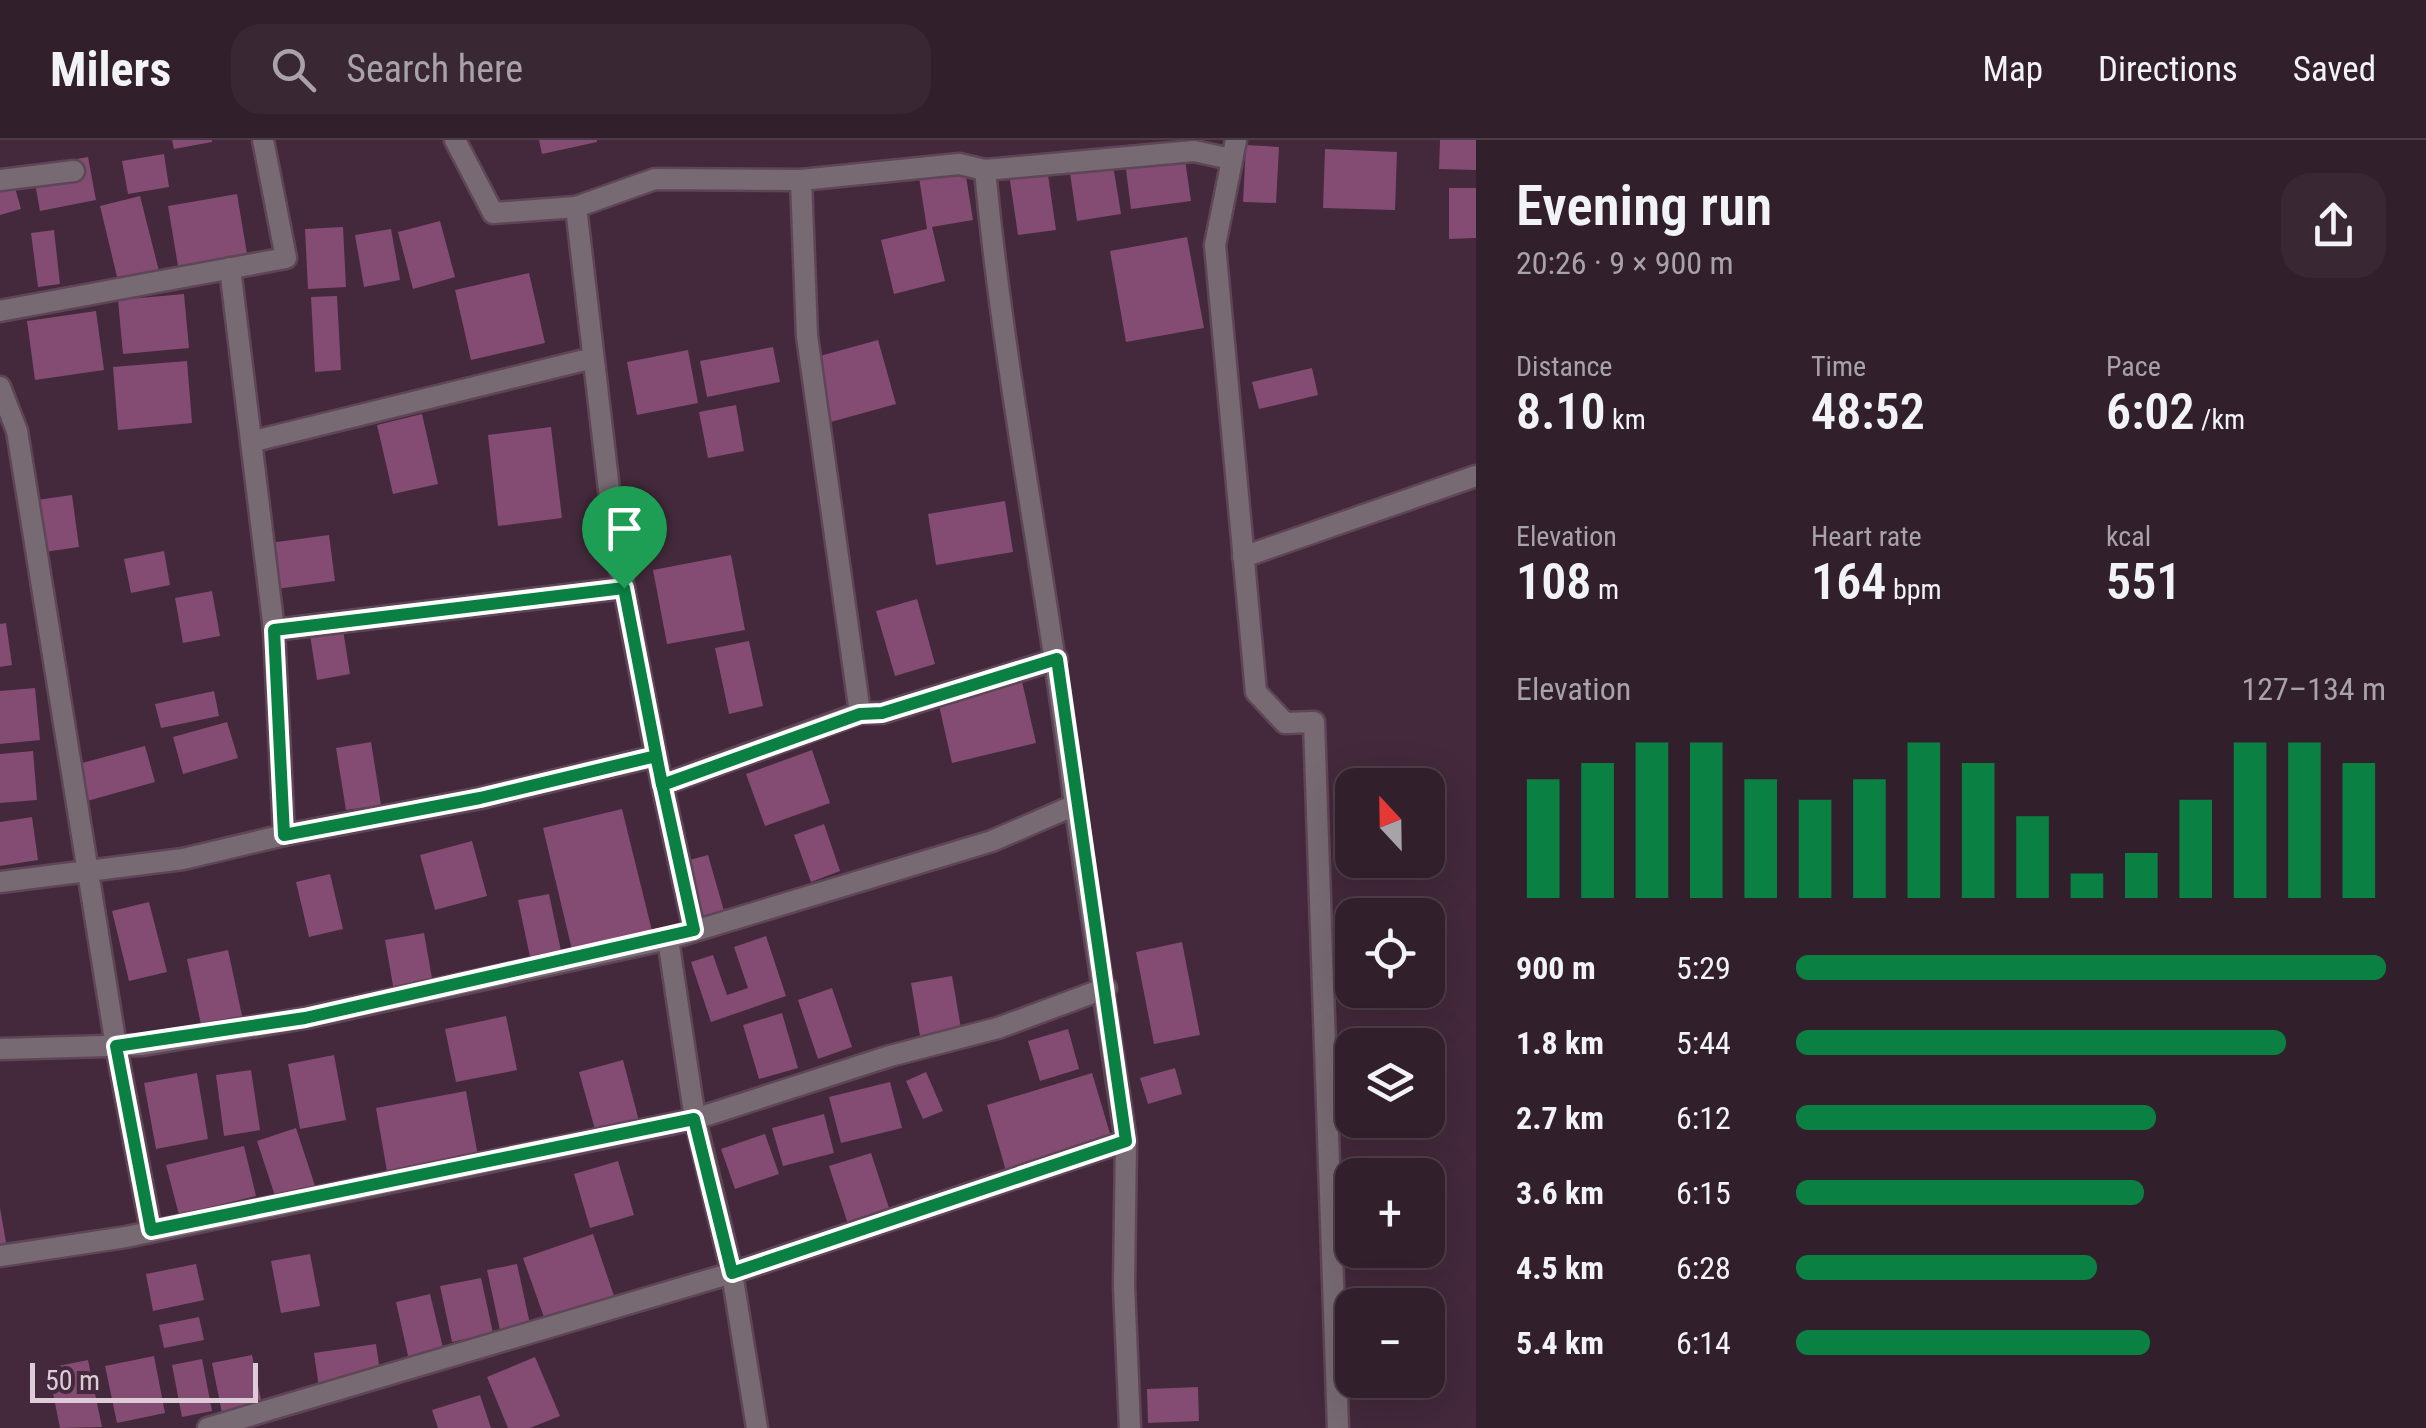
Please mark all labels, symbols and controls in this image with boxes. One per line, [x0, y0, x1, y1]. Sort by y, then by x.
search box [231, 24, 931, 114]
text: Milers [50, 41, 171, 98]
icon: search [266, 42, 321, 97]
text: Search here [346, 47, 523, 91]
text: Map [1983, 49, 2043, 90]
text: Directions [2098, 49, 2238, 90]
text: Saved [2293, 49, 2376, 90]
button: share [2281, 173, 2386, 278]
text: Evening run [1516, 174, 1772, 238]
text: 20:26 · 9 × 900 m [1516, 244, 1734, 282]
text: Distance [1516, 350, 1613, 383]
text: Time [1811, 350, 1866, 383]
text: Pace [2106, 350, 2161, 383]
text: 8.10 [1516, 383, 1606, 441]
text: 48:52 [1811, 383, 1925, 441]
text: 6:02 [2106, 383, 2195, 441]
text: km [1606, 403, 1646, 436]
text: /km [2195, 403, 2245, 436]
pin [582, 486, 667, 589]
icon: arrive [597, 501, 652, 556]
text: Elevation [1516, 520, 1617, 553]
text: Heart rate [1811, 520, 1922, 553]
text: kcal [2106, 520, 2151, 553]
text: 108 [1516, 553, 1591, 611]
text: 164 [1811, 553, 1886, 611]
text: 551 [2106, 553, 2181, 611]
text: m [1591, 573, 1619, 606]
text: bpm [1886, 573, 1942, 606]
text: Elevation [1516, 670, 1631, 708]
text: 127–134 m [2241, 670, 2386, 708]
north arrow [1335, 768, 1445, 878]
map controls [1335, 768, 1445, 1398]
button: locate [1335, 898, 1445, 1008]
text: 900 m [1516, 949, 1596, 987]
text: 5:29 [1676, 949, 1731, 987]
text: 1.8 km [1516, 1024, 1604, 1062]
text: 5:44 [1676, 1024, 1731, 1062]
button: layers [1335, 1028, 1445, 1138]
text: 2.7 km [1516, 1099, 1604, 1137]
text: 6:12 [1676, 1099, 1731, 1137]
button: + [1335, 1158, 1445, 1268]
text: 3.6 km [1516, 1174, 1604, 1212]
text: 6:15 [1676, 1174, 1731, 1212]
text: 4.5 km [1516, 1249, 1604, 1287]
text: 6:28 [1676, 1249, 1731, 1287]
button: − [1335, 1288, 1445, 1398]
text: 5.4 km [1516, 1324, 1604, 1362]
text: 6:14 [1676, 1324, 1731, 1362]
scale bar [30, 1358, 258, 1402]
text: 50 m [45, 1364, 100, 1397]

